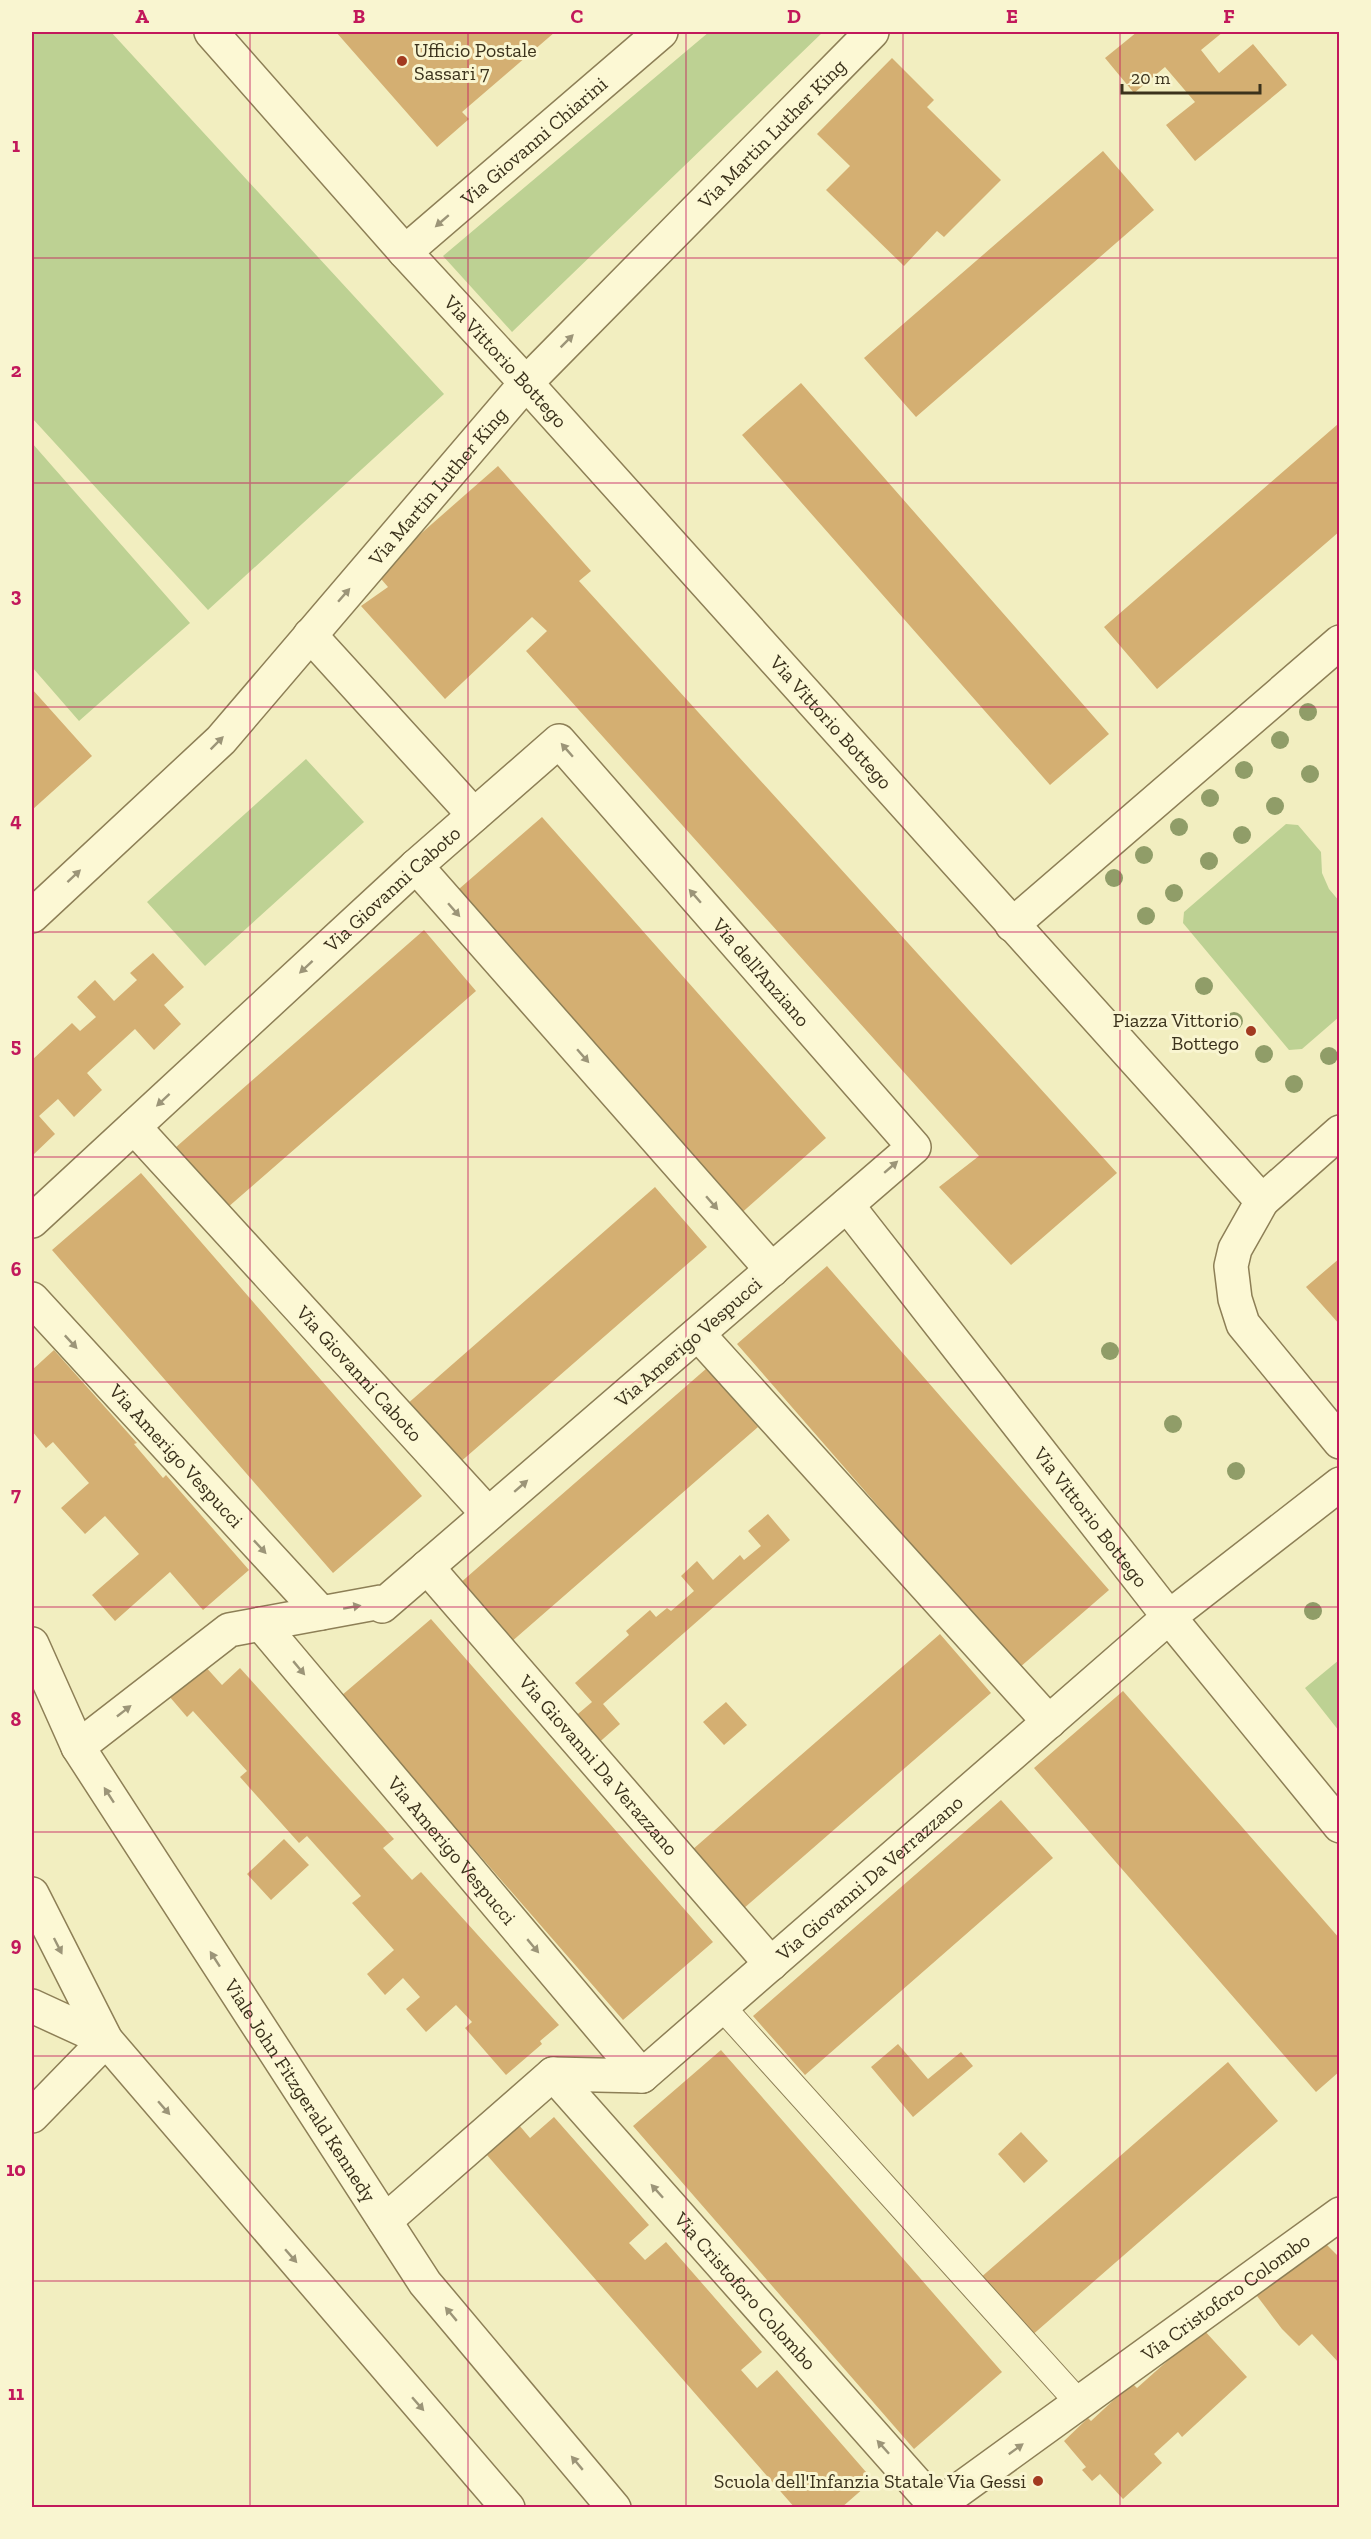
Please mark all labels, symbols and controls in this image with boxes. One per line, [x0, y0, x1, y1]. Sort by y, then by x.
text: A [135, 4, 149, 28]
text: B [353, 4, 365, 28]
text: C [571, 4, 584, 28]
text: D [787, 4, 801, 28]
text: E [1006, 4, 1018, 28]
text: F [1223, 4, 1235, 28]
place label: Ufficio Postale Sassari 7 [414, 38, 537, 85]
marker: Ufficio Postale Sassari 7 [395, 54, 409, 68]
street label: Via Martin Luther King [692, 54, 851, 214]
scale bar [1122, 57, 1260, 95]
text: 20 m [1131, 67, 1171, 89]
street label: Via Giovanni Chiarini [455, 71, 612, 211]
text: 1 [12, 133, 20, 157]
one-way arrow [434, 214, 450, 227]
street label: Via Vittorio Bottego [438, 289, 573, 433]
one-way arrow [560, 335, 574, 349]
text: 2 [11, 358, 22, 382]
street label: Via Martin Luther King [363, 402, 512, 571]
text: 3 [11, 583, 22, 607]
one-way arrow [337, 588, 350, 603]
street label: Via Vittorio Bottego [764, 650, 898, 794]
one-way arrow [210, 737, 224, 751]
one-way arrow [561, 743, 574, 758]
text: 4 [10, 808, 22, 832]
street label: Via Giovanni Caboto [318, 821, 465, 958]
one-way arrow [67, 869, 82, 883]
one-way arrow [688, 889, 702, 904]
one-way arrow [447, 902, 460, 917]
street label: Via dell'Anziano [707, 912, 815, 1031]
one-way arrow [299, 960, 314, 973]
place label: Piazza Vittorio Bottego [1113, 1008, 1239, 1055]
marker: Piazza Vittorio Bottego [1244, 1024, 1258, 1038]
text: 5 [11, 1033, 21, 1057]
one-way arrow [576, 1048, 589, 1063]
one-way arrow [156, 1093, 171, 1106]
one-way arrow [883, 1161, 898, 1174]
one-way arrow [705, 1195, 719, 1210]
text: 6 [11, 1257, 22, 1281]
street label: Via Amerigo Vespucci [609, 1271, 767, 1413]
street label: Via Giovanni Caboto [291, 1300, 428, 1446]
one-way arrow [64, 1334, 77, 1349]
street label: Via Amerigo Vespucci [104, 1378, 249, 1533]
street label: Via Vittorio Bottego [1028, 1441, 1153, 1592]
one-way arrow [513, 1479, 529, 1492]
text: 7 [11, 1482, 21, 1506]
one-way arrow [253, 1539, 266, 1554]
one-way arrow [343, 1603, 362, 1612]
one-way arrow [292, 1660, 305, 1676]
street label: Via Giovanni Da Verazzano [513, 1669, 683, 1860]
one-way arrow [117, 1705, 132, 1717]
text: 8 [11, 1707, 22, 1731]
street label: Via Amerigo Vespucci [382, 1770, 521, 1930]
one-way arrow [104, 1787, 115, 1804]
street label: Via Giovanni Da Verrazzano [770, 1790, 968, 1966]
text: 9 [11, 1932, 22, 1956]
one-way arrow [53, 1938, 63, 1955]
one-way arrow [526, 1938, 539, 1954]
one-way arrow [210, 1951, 221, 1967]
street label: Viale John Fitzgerald Kennedy [219, 1974, 382, 2207]
one-way arrow [157, 2100, 170, 2115]
text: 10 [6, 2157, 26, 2181]
one-way arrow [650, 2183, 663, 2199]
street label: Via Cristoforo Colombo [669, 2207, 822, 2375]
street label: Via Cristoforo Colombo [1136, 2228, 1315, 2367]
one-way arrow [284, 2248, 297, 2263]
one-way arrow [445, 2307, 458, 2322]
text: 11 [8, 2381, 24, 2405]
one-way arrow [412, 2396, 425, 2412]
one-way arrow [877, 2440, 890, 2455]
one-way arrow [1007, 2443, 1023, 2455]
one-way arrow [571, 2456, 584, 2471]
place label: Scuola dell'Infanzia Statale Via Gessi [714, 2469, 1026, 2493]
marker: Scuola dell'Infanzia Statale Via Gessi [1031, 2474, 1045, 2488]

